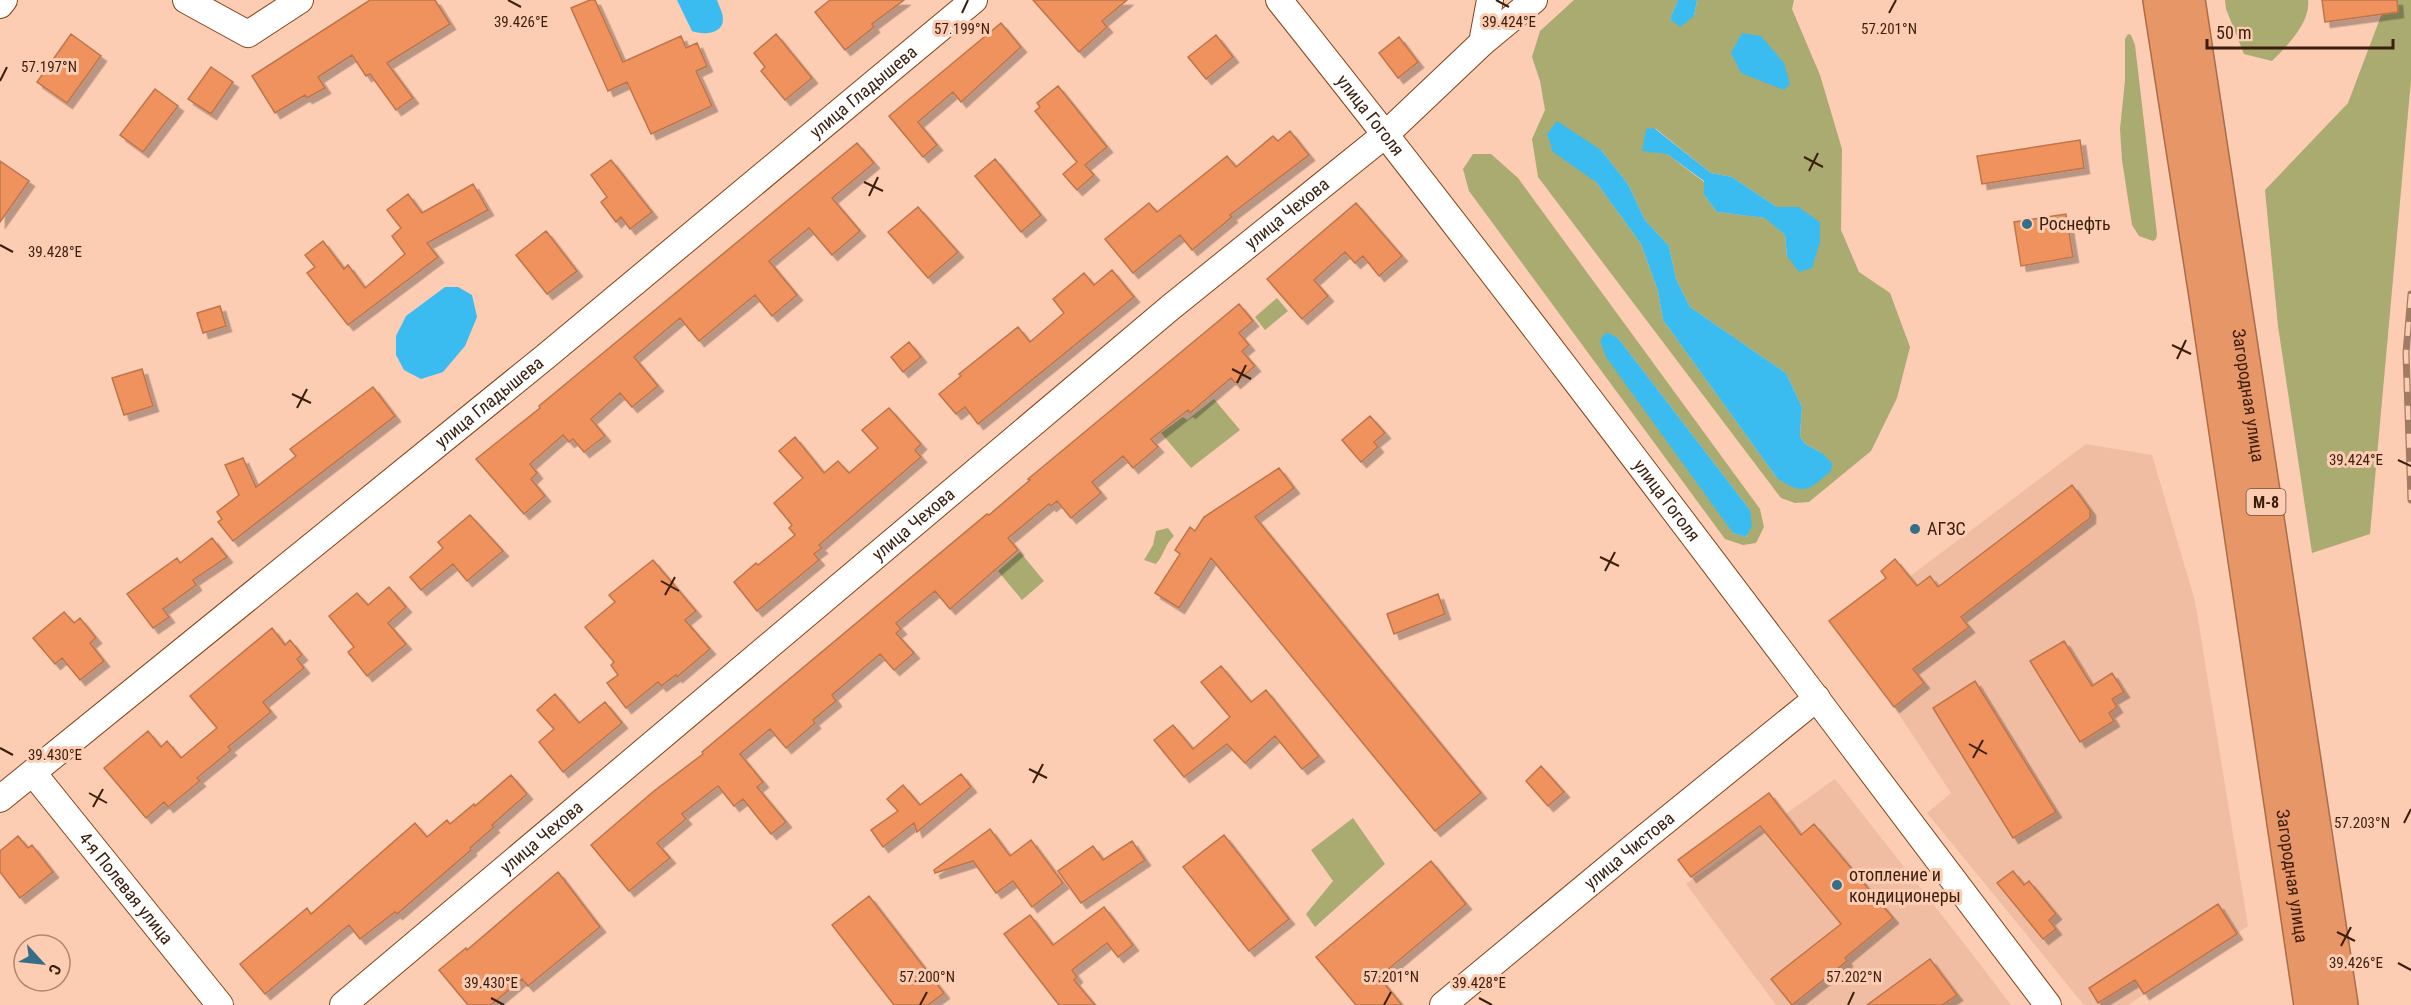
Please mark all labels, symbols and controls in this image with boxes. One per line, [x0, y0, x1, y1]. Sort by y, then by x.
scale bar [2207, 12, 2393, 50]
text: 39.426°E [494, 13, 548, 31]
text: 39.424°E [1482, 13, 1536, 31]
text: 57.199°N [934, 20, 990, 38]
text: 57.201°N [1861, 20, 1917, 38]
text: 50 m [2216, 22, 2251, 43]
street label: улица Гладышева [805, 41, 921, 142]
text: 57.197°N [21, 58, 77, 76]
street label: улица Гоголя [1332, 70, 1409, 160]
street label: улица Чехова [1241, 173, 1333, 253]
place label: Роснефть [2039, 213, 2111, 234]
marker: Роснефть [2020, 217, 2034, 231]
text: 39.428°E [28, 243, 82, 261]
street label: Загородная улица [2228, 327, 2269, 464]
street label: улица Гладышева [431, 352, 547, 452]
text: 39.424°E [2329, 451, 2383, 469]
street label: улица Гоголя [1629, 455, 1705, 545]
street label: улица Чехова [868, 483, 959, 565]
road number: М-8 [2246, 489, 2286, 515]
place label: АГЗС [1927, 518, 1966, 539]
marker: АГЗС [1908, 522, 1922, 536]
text: 39.430°E [28, 746, 82, 764]
street label: улица Чехова [496, 796, 587, 878]
street label: улица Чистова [1580, 807, 1678, 893]
street label: Загородная улица [2272, 808, 2313, 944]
text: 57.203°N [2334, 814, 2390, 832]
street label: 4-я Полевая улица [75, 828, 178, 948]
place label: отопление и кондиционеры [1849, 864, 1961, 906]
marker: отопление и кондиционеры [1830, 878, 1844, 892]
north arrow [12, 933, 72, 993]
text: 39.426°E [2329, 954, 2383, 972]
text: С [44, 961, 65, 978]
text: 57.200°N [899, 968, 955, 986]
text: 57.201°N [1363, 968, 1419, 986]
text: 57.202°N [1826, 968, 1882, 986]
text: 39.430°E [464, 974, 518, 992]
text: 39.428°E [1452, 974, 1506, 992]

